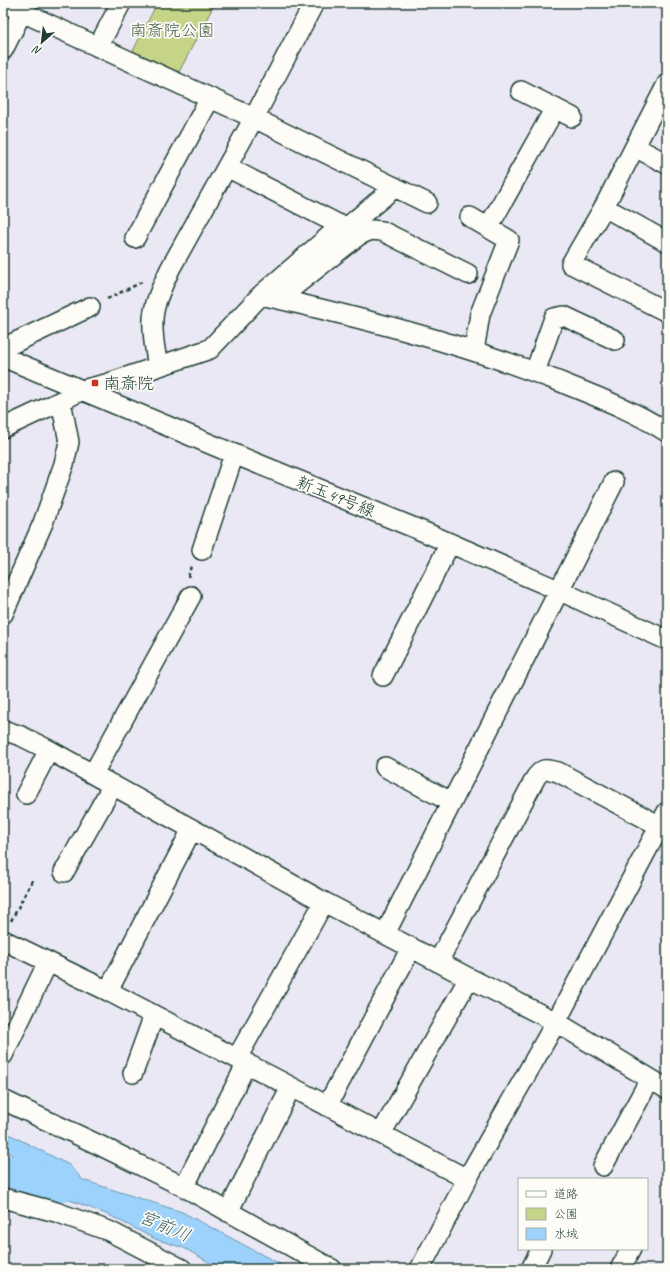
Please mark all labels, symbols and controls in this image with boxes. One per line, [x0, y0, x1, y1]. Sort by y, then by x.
park label: 南斎院公園 [130, 20, 215, 41]
north arrow [22, 22, 62, 62]
text: N [29, 42, 44, 59]
place label: 南斎院 [103, 373, 154, 394]
marker: 南斎院 [90, 378, 100, 388]
street label: 新玉49号線 [293, 471, 378, 522]
legend [518, 1178, 648, 1250]
text: 道路 [554, 1186, 578, 1202]
water label: 宮前川 [136, 1205, 194, 1247]
text: 公園 [554, 1206, 578, 1222]
text: 水域 [554, 1226, 578, 1242]

